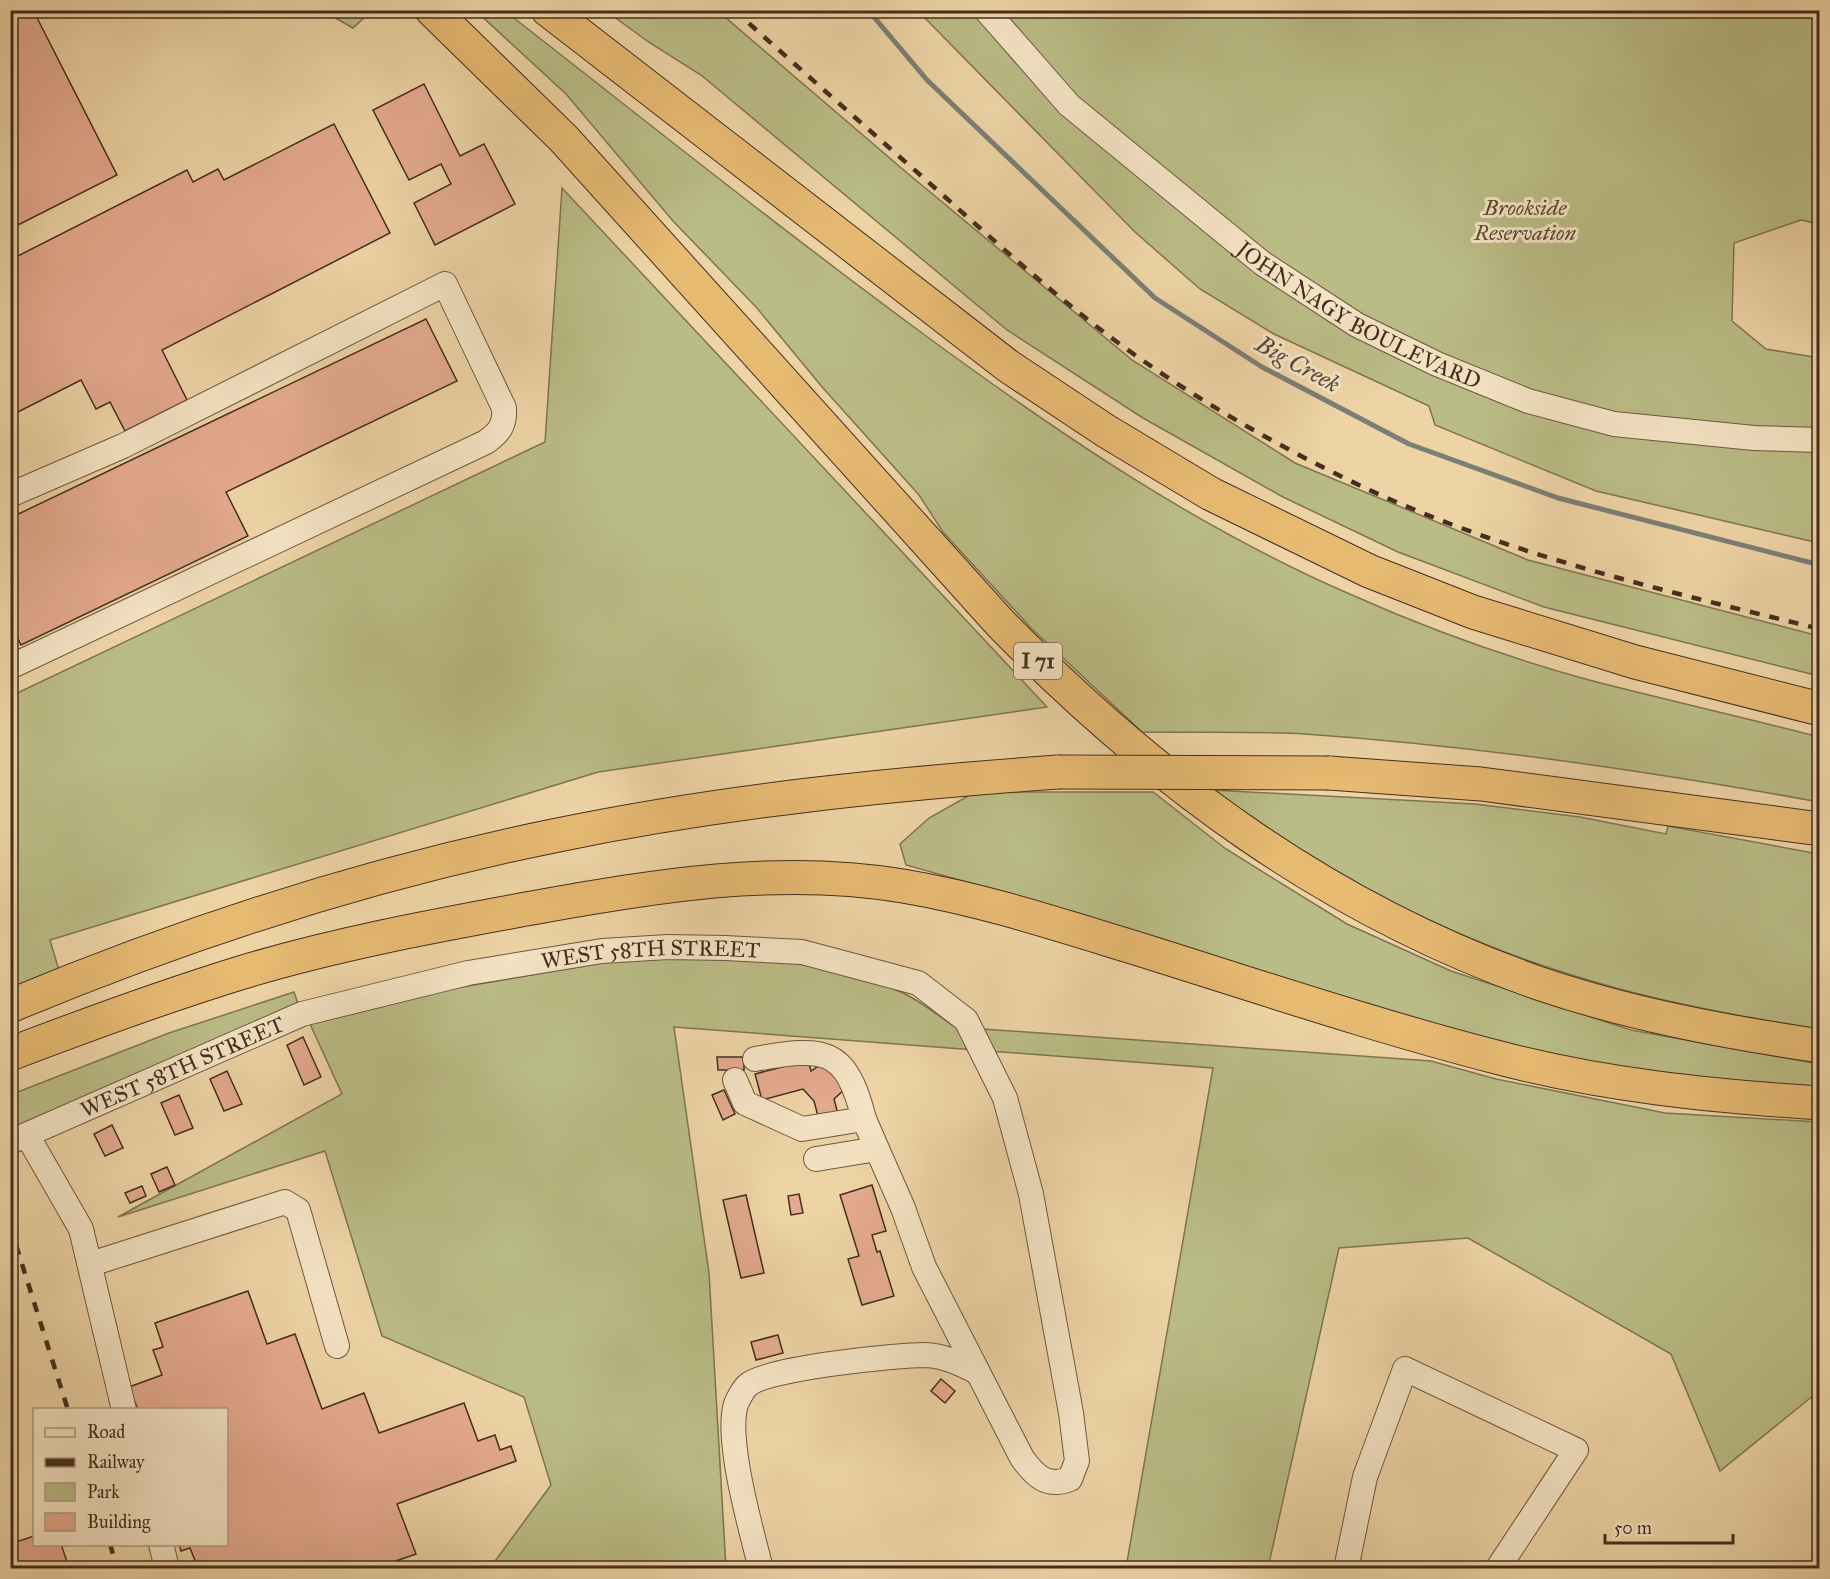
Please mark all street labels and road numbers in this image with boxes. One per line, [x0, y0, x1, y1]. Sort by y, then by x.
street label: JOHN NAGY BOULEVARD [1230, 234, 1485, 394]
road number: I 71 [1014, 643, 1062, 679]
street label: WEST 58TH STREET [539, 934, 761, 975]
street label: WEST 58TH STREET [76, 1010, 288, 1123]

